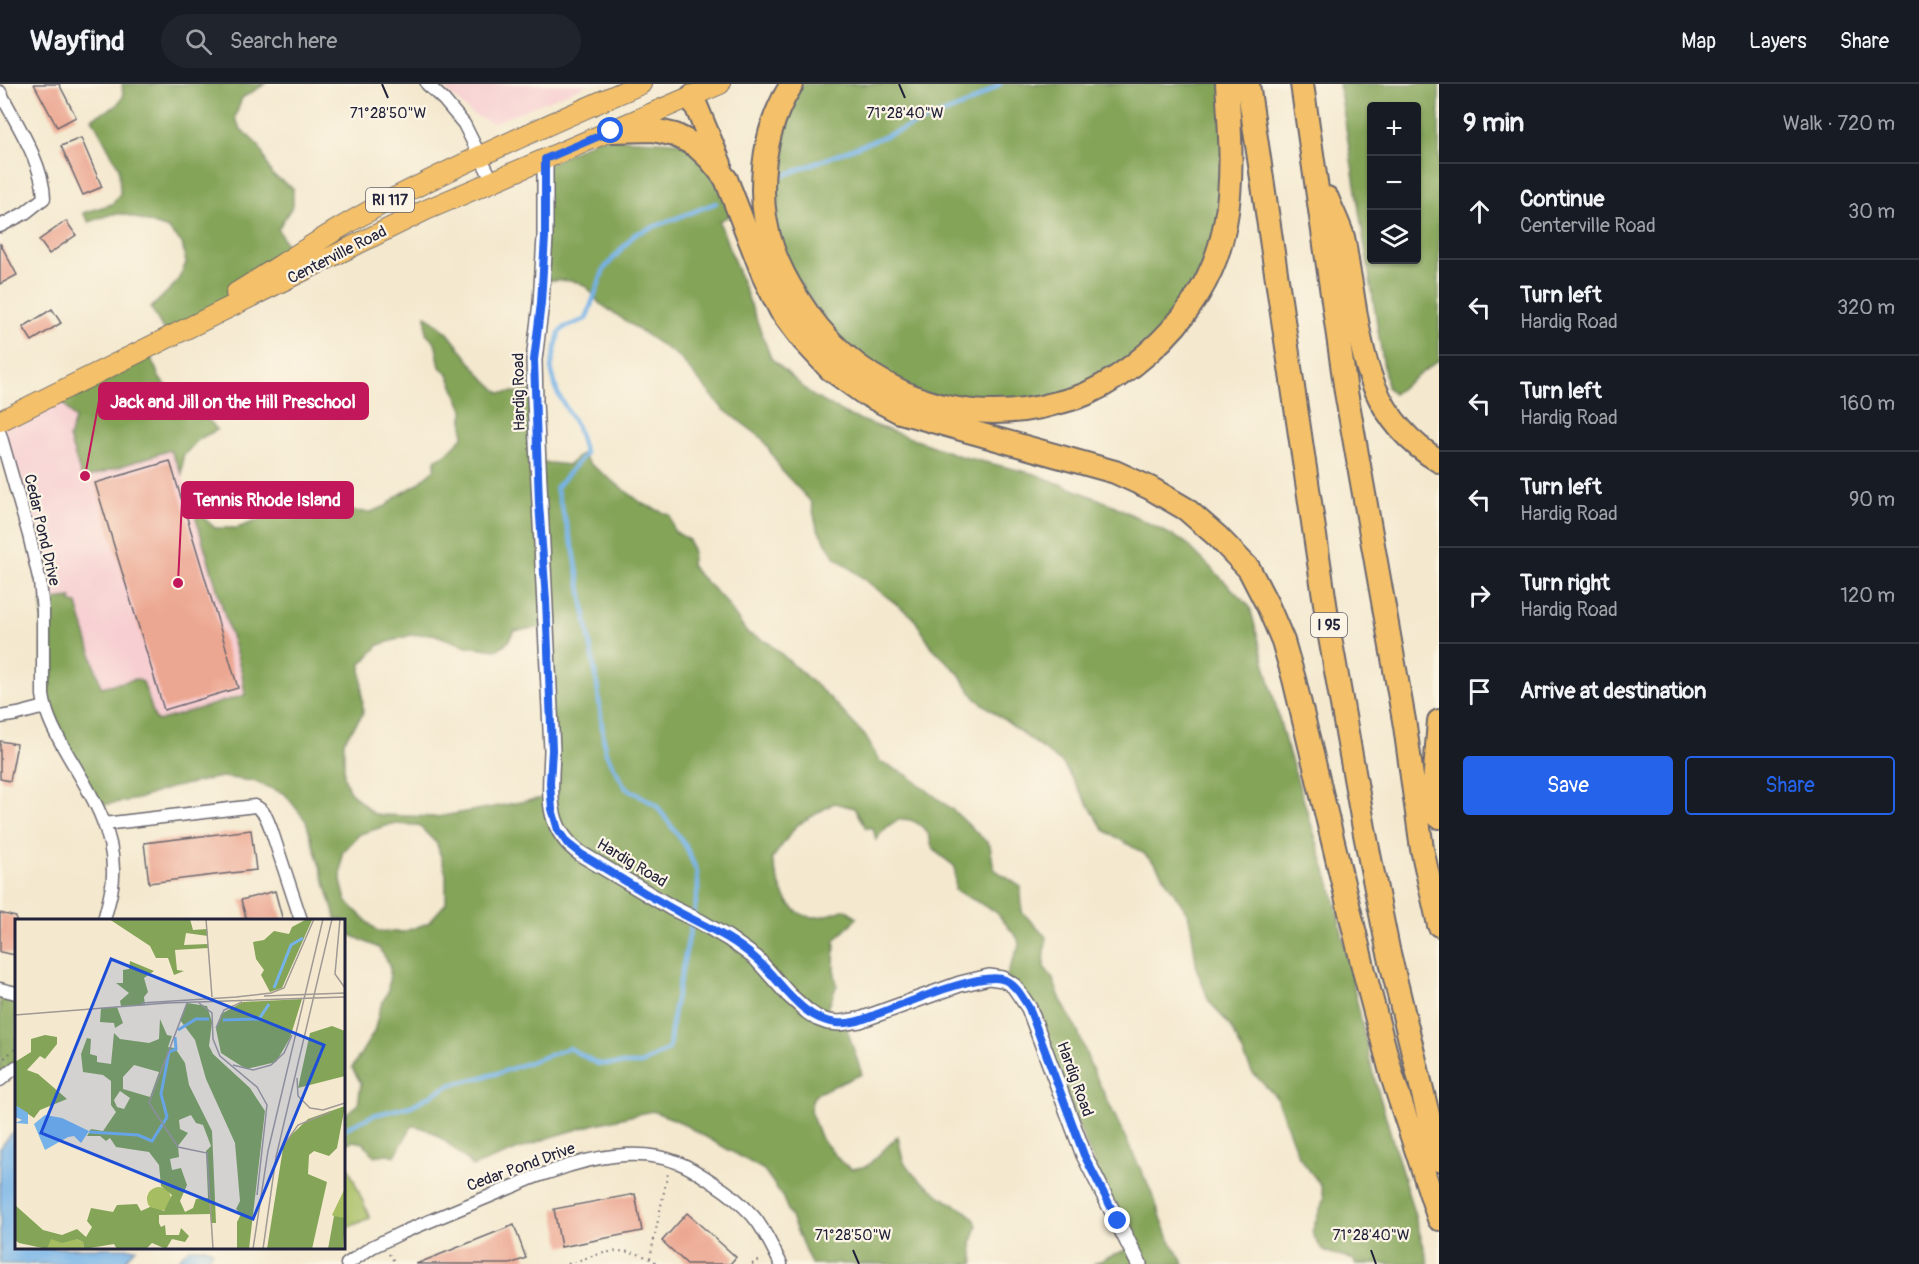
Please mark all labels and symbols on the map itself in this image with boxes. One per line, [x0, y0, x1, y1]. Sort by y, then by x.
text: 71°28'50"W [350, 104, 426, 123]
text: 71°28'40"W [866, 104, 944, 123]
route start [597, 117, 623, 143]
road number: RI 117 [366, 188, 414, 212]
street label: Centerville Road [284, 221, 390, 289]
street label: Hardig Road [508, 353, 530, 431]
callout: Jack and Jill on the Hill Preschool [99, 383, 368, 419]
text: Jack and Jill on the Hill Preschool [110, 391, 356, 414]
street label: Cedar Pond Drive [19, 472, 65, 588]
callout: Tennis Rhode Island [182, 482, 353, 518]
text: Tennis Rhode Island [192, 489, 341, 512]
road number: I 95 [1311, 613, 1347, 637]
street label: Hardig Road [593, 834, 671, 892]
inset map [15, 919, 345, 1249]
street label: Hardig Road [1052, 1039, 1098, 1119]
street label: Cedar Pond Drive [464, 1138, 578, 1196]
route end [1104, 1207, 1130, 1233]
text: 71°28'50"W [815, 1226, 891, 1245]
text: 71°28'40"W [1332, 1226, 1410, 1245]

